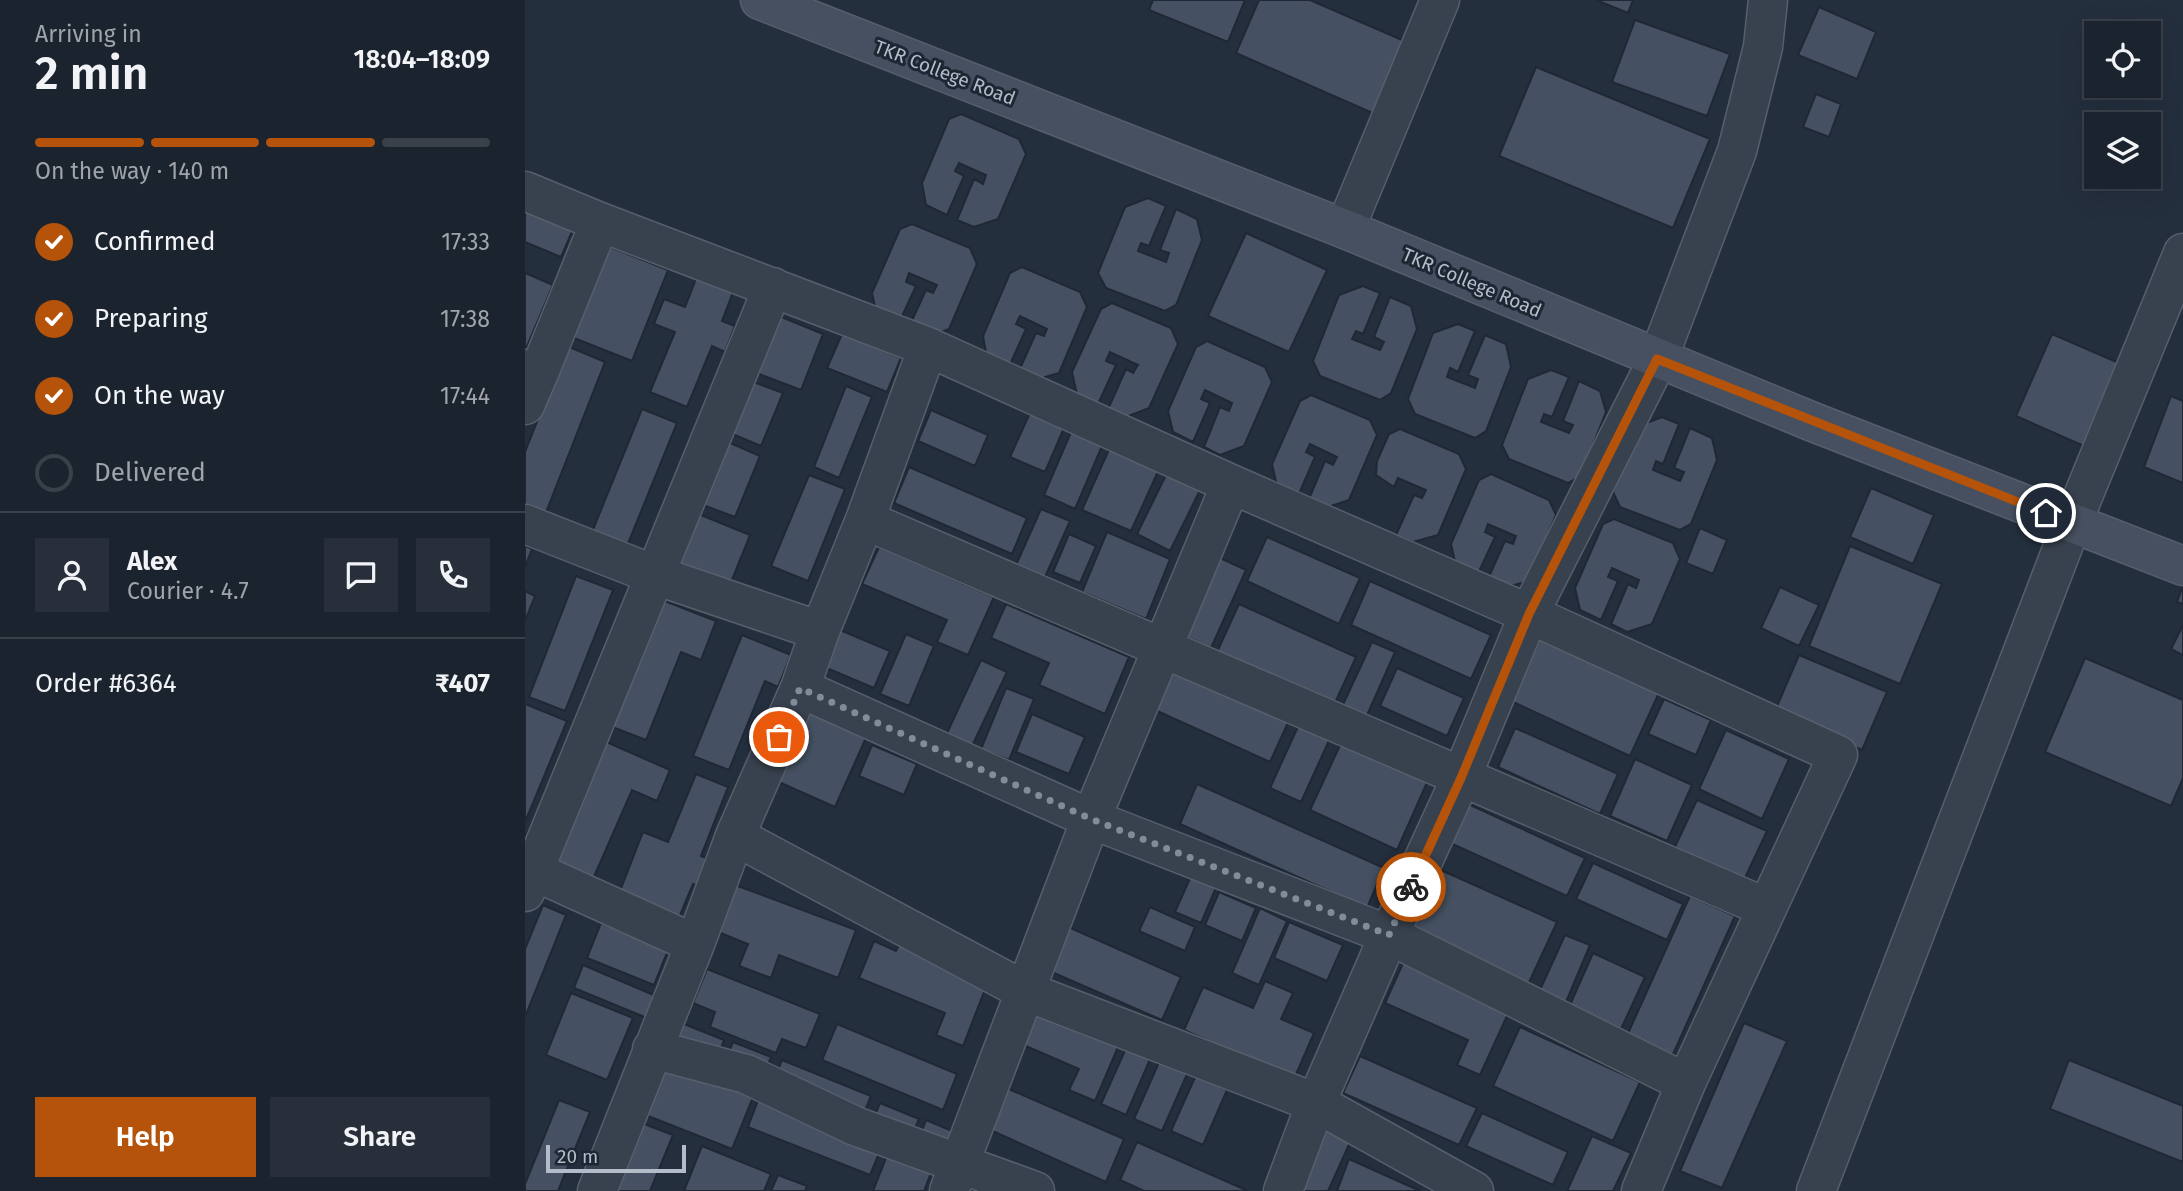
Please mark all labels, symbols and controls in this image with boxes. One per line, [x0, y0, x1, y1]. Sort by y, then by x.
text: Arriving in [35, 20, 142, 48]
map controls [2084, 21, 2161, 189]
button: locate [2084, 21, 2161, 98]
street label: TKR College Road [871, 35, 1019, 110]
text: 18:04–18:09 [354, 44, 490, 75]
text: 2 min [35, 46, 148, 101]
button: layers [2084, 112, 2161, 189]
text: On the way · 140 m [35, 157, 229, 185]
icon: check [35, 223, 73, 261]
text: Confirmed [94, 226, 215, 257]
text: 17:33 [441, 228, 490, 256]
street label: TKR College Road [1399, 243, 1545, 322]
icon: check [35, 300, 73, 338]
text: Preparing [94, 303, 207, 334]
text: 17:38 [440, 305, 490, 333]
icon: check [35, 377, 73, 415]
text: On the way [94, 380, 225, 411]
text: 17:44 [440, 382, 490, 410]
text: Delivered [94, 457, 206, 488]
pin [2016, 483, 2076, 543]
icon: home [2027, 494, 2065, 532]
button: person [35, 538, 109, 612]
button: chat [324, 538, 398, 612]
button: phone [416, 538, 490, 612]
text: Alex [127, 546, 177, 577]
text: Courier · 4.7 [127, 577, 249, 605]
text: Order #6364 [35, 668, 177, 699]
text: ₹407 [435, 668, 490, 699]
pin [749, 707, 809, 767]
icon: bag [760, 718, 798, 756]
courier [1376, 852, 1446, 922]
icon: bike [1392, 868, 1430, 906]
button: Help [35, 1097, 256, 1177]
button: Share [270, 1097, 490, 1177]
scale bar [546, 1142, 686, 1174]
text: 20 m [557, 1145, 598, 1168]

